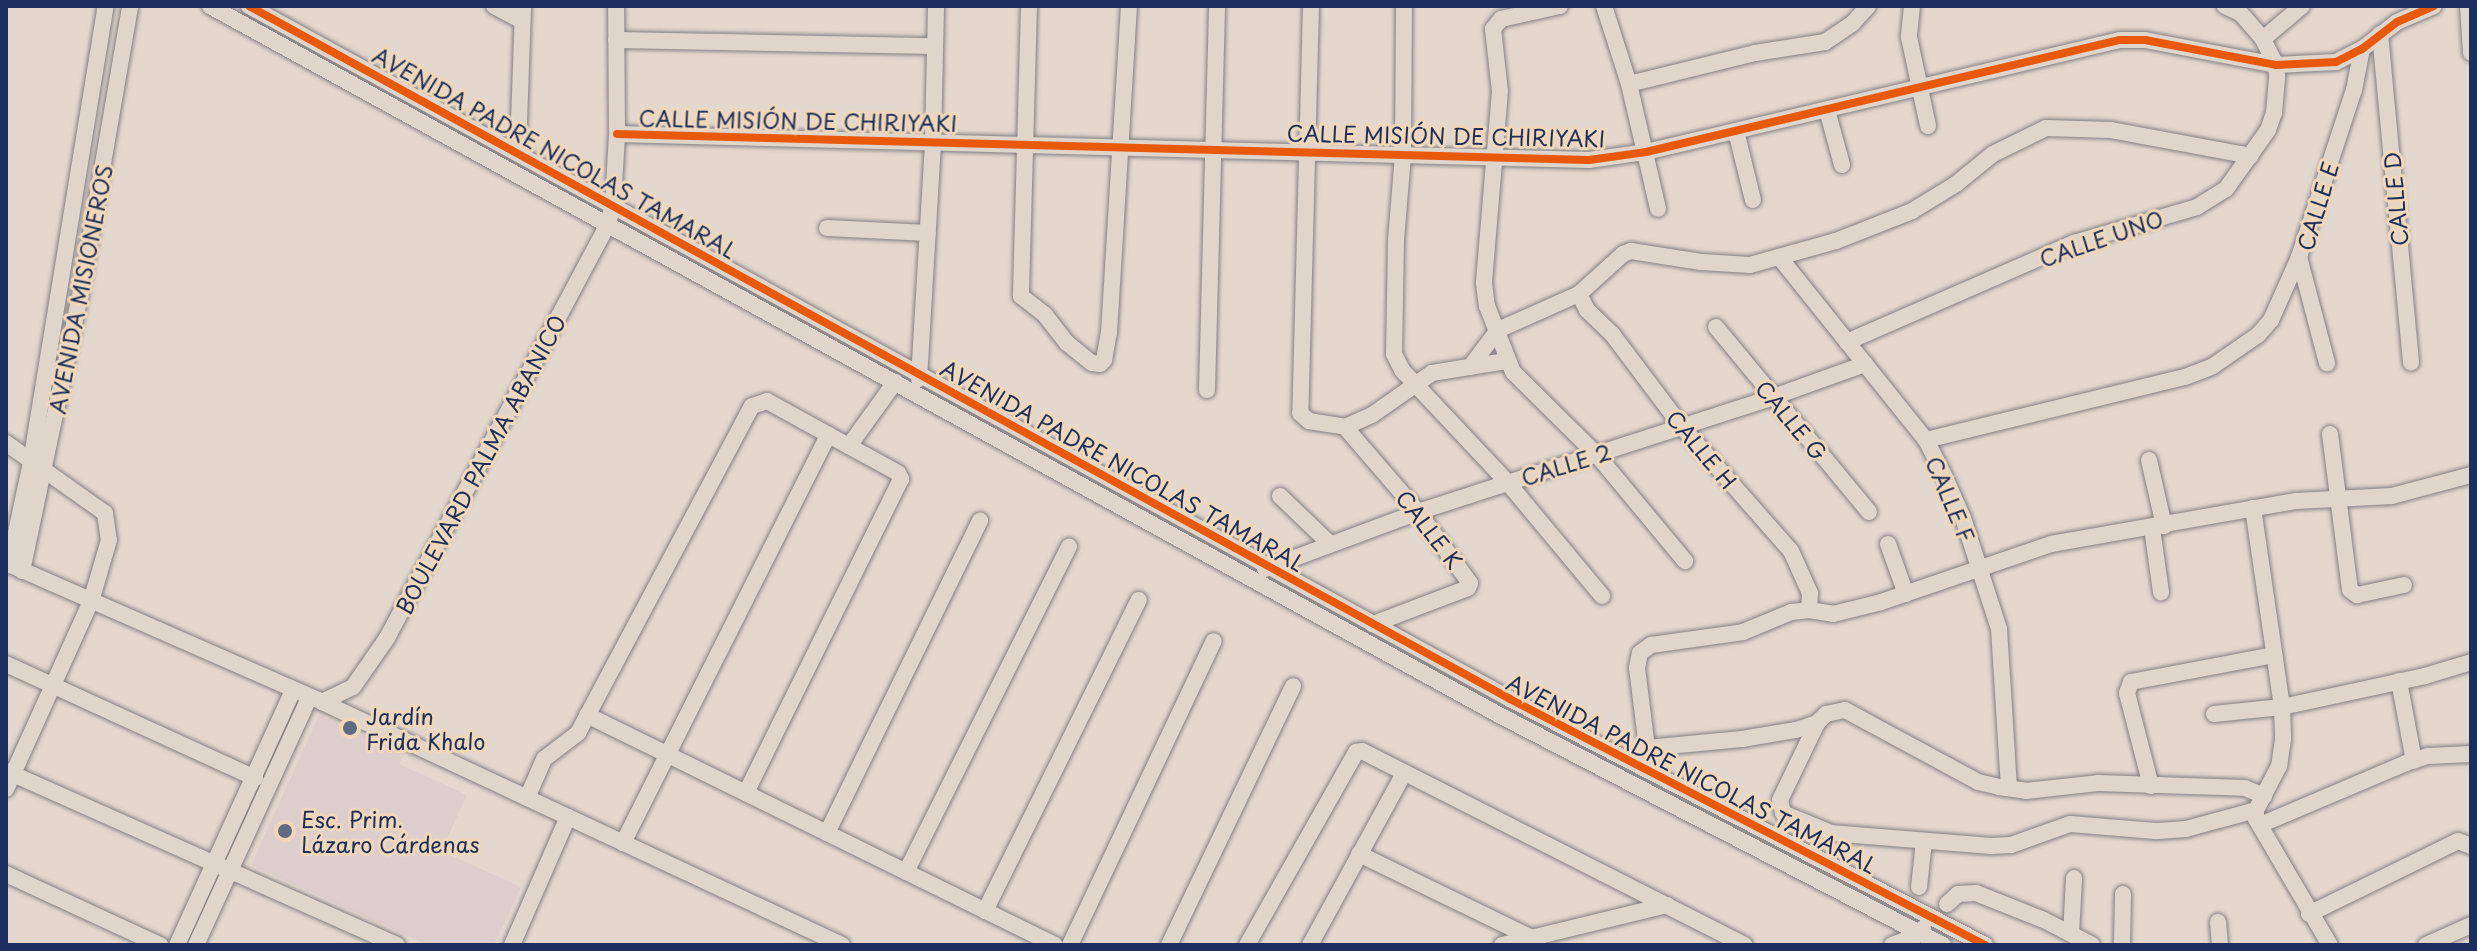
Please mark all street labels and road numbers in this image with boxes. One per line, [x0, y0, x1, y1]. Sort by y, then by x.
street label: AVENIDA PADRE NICOLAS TAMARAL [368, 40, 742, 264]
street label: CALLE MISIÓN DE CHIRIYAKI [637, 104, 959, 136]
street label: CALLE MISIÓN DE CHIRIYAKI [1285, 119, 1607, 151]
street label: CALLE D [2378, 150, 2412, 248]
street label: CALLE E [2291, 158, 2343, 254]
street label: AVENIDA MISIONEROS [43, 163, 117, 415]
street label: CALLE UNO [2034, 204, 2168, 272]
street label: BOULEVARD PALMA ABANICO [389, 309, 571, 619]
street label: AVENIDA PADRE NICOLAS TAMARAL [936, 353, 1310, 577]
street label: CALLE G [1750, 374, 1834, 466]
street label: CALLE H [1661, 404, 1743, 494]
street label: CALLE 2 [1517, 438, 1615, 490]
street label: CALLE F [1921, 451, 1981, 547]
street label: CALLE K [1391, 484, 1469, 574]
street label: AVENIDA PADRE NICOLAS TAMARAL [1502, 667, 1882, 879]

